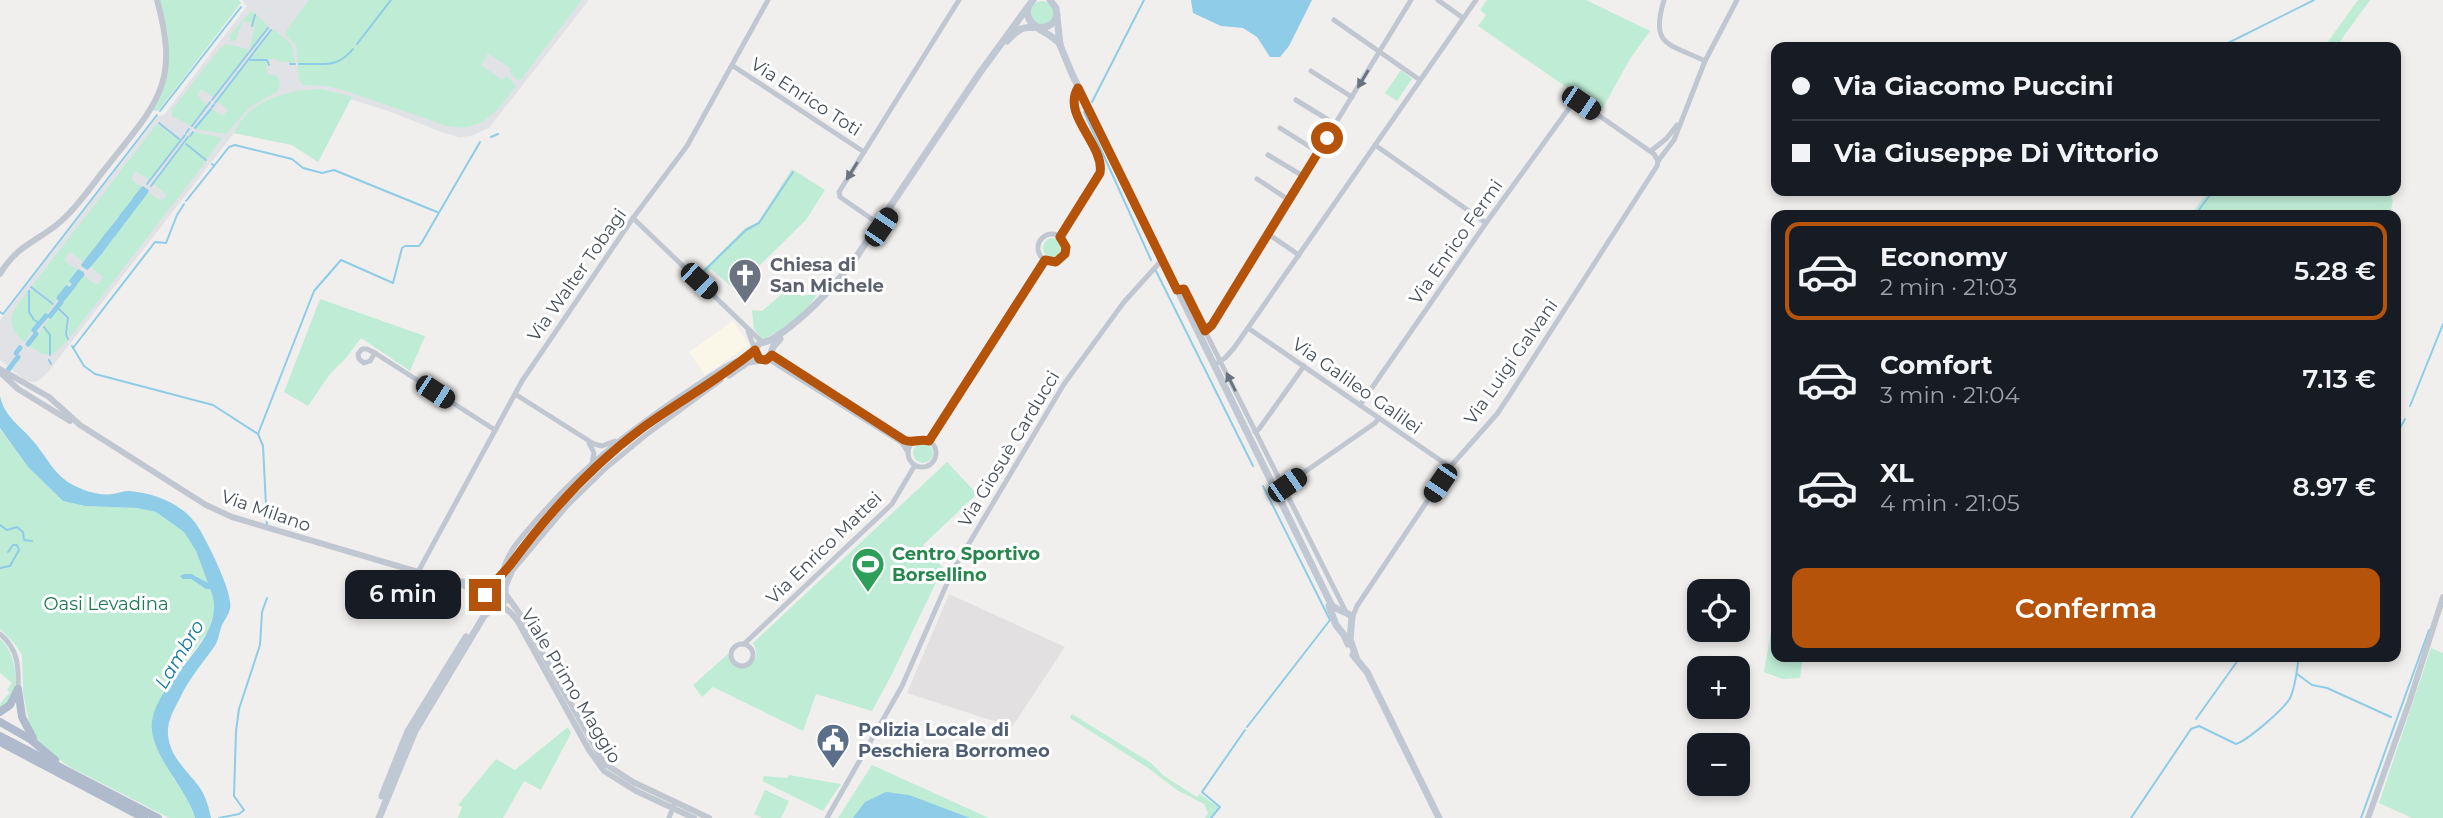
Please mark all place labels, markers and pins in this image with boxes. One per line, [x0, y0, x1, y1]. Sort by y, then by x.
place label: Chiesa di San Michele [770, 254, 884, 297]
church icon: Chiesa di San Michele [726, 256, 764, 305]
place label: Centro Sportivo Borsellino [892, 543, 1040, 586]
sports icon: Centro Sportivo Borsellino [849, 545, 887, 594]
place label: Polizia Locale di Peschiera Borromeo [858, 719, 1050, 762]
public building icon: Polizia Locale di Peschiera Borromeo [814, 721, 852, 770]

